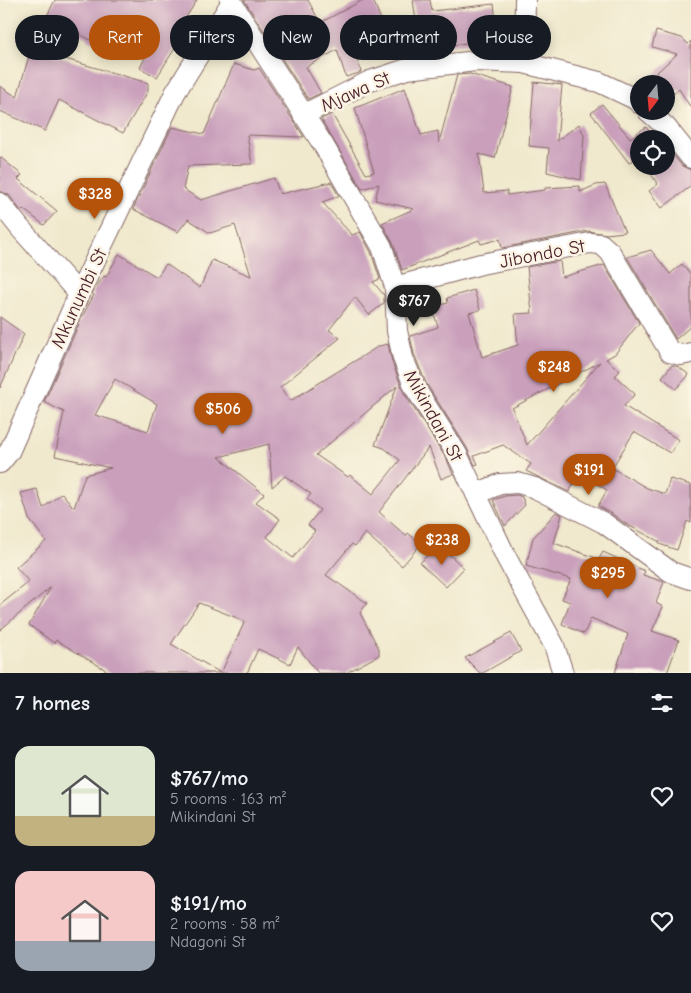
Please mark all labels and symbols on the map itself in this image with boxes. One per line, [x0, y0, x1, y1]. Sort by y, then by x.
street label: Mjawa St [317, 67, 394, 117]
north arrow [630, 75, 675, 120]
pin: $328 [65, 178, 125, 220]
street label: Jibondo St [498, 235, 587, 273]
street label: Mkunumbi St [46, 245, 112, 352]
pin: $767 [384, 284, 444, 327]
pin: $248 [524, 350, 584, 393]
street label: Mikindani St [399, 366, 468, 466]
pin: $506 [193, 392, 253, 435]
pin: $191 [559, 454, 619, 496]
pin: $238 [412, 524, 472, 566]
pin: $295 [578, 556, 638, 599]

